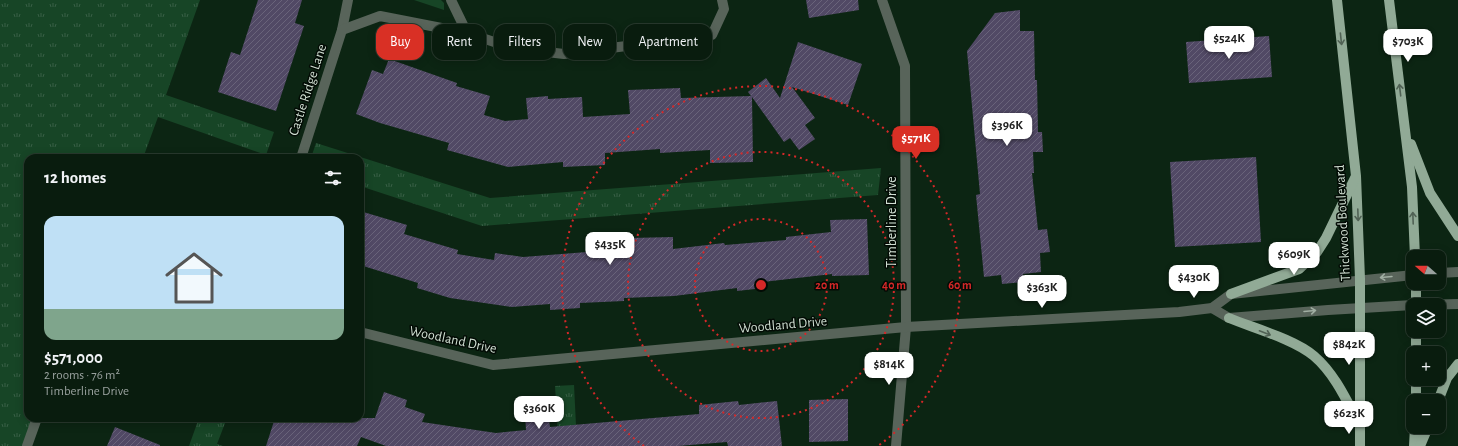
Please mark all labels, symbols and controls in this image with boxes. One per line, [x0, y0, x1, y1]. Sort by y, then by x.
chip: Buy [376, 24, 424, 60]
chip: Rent [432, 24, 486, 60]
chip: Filters [494, 24, 555, 60]
chip: New [563, 24, 616, 60]
chip: Apartment [624, 24, 712, 60]
pin: $524K [1201, 26, 1257, 60]
pin: $703K [1380, 29, 1436, 63]
text: $524K [1213, 32, 1245, 45]
one-way arrow [1337, 32, 1345, 45]
text: $703K [1392, 35, 1424, 48]
street label: Castle Ridge Lane [287, 42, 329, 138]
one-way arrow [1396, 84, 1404, 97]
pin: $396K [979, 113, 1035, 147]
text: $396K [991, 119, 1023, 132]
pin: $571K [888, 126, 944, 160]
text: $571K [901, 132, 931, 145]
street label: Thickwood Boulevard [1333, 164, 1353, 282]
icon: filters [322, 167, 344, 189]
text: 12 homes [44, 169, 106, 186]
street label: Timberline Drive [885, 176, 899, 268]
one-way arrow [1354, 208, 1361, 221]
one-way arrow [1410, 212, 1417, 225]
pin: $435K [582, 232, 638, 266]
text: $435K [594, 238, 626, 251]
icon: home [158, 242, 230, 314]
pin: $609K [1266, 242, 1322, 276]
text: $609K [1278, 248, 1310, 261]
north arrow [1406, 250, 1446, 290]
map controls [1406, 250, 1446, 434]
pin: $430K [1166, 265, 1222, 299]
text: $430K [1178, 271, 1210, 284]
one-way arrow [1380, 273, 1393, 281]
pin: $363K [1014, 275, 1070, 309]
centre of rings [754, 278, 768, 292]
text: 20 m [815, 279, 839, 291]
text: 40 m [882, 279, 906, 291]
text: 60 m [948, 279, 972, 291]
text: $363K [1027, 281, 1057, 294]
button: layers [1406, 298, 1446, 338]
one-way arrow [1303, 308, 1316, 315]
street label: Woodland Drive [738, 314, 828, 336]
street label: Woodland Drive [408, 324, 498, 356]
one-way arrow [1259, 329, 1271, 337]
pin: $842K [1321, 332, 1377, 366]
text: $842K [1333, 338, 1365, 351]
button: + [1406, 346, 1446, 386]
text: $571,000 [44, 349, 103, 366]
pin: $814K [861, 352, 917, 386]
text: $814K [873, 358, 905, 371]
text: 2 rooms · 76 m² [44, 369, 120, 382]
text: Timberline Drive [44, 385, 129, 398]
button: − [1406, 394, 1446, 434]
pin: $360K [511, 396, 567, 430]
pin: $623K [1321, 401, 1377, 435]
text: $360K [523, 402, 555, 415]
text: $623K [1333, 407, 1365, 420]

